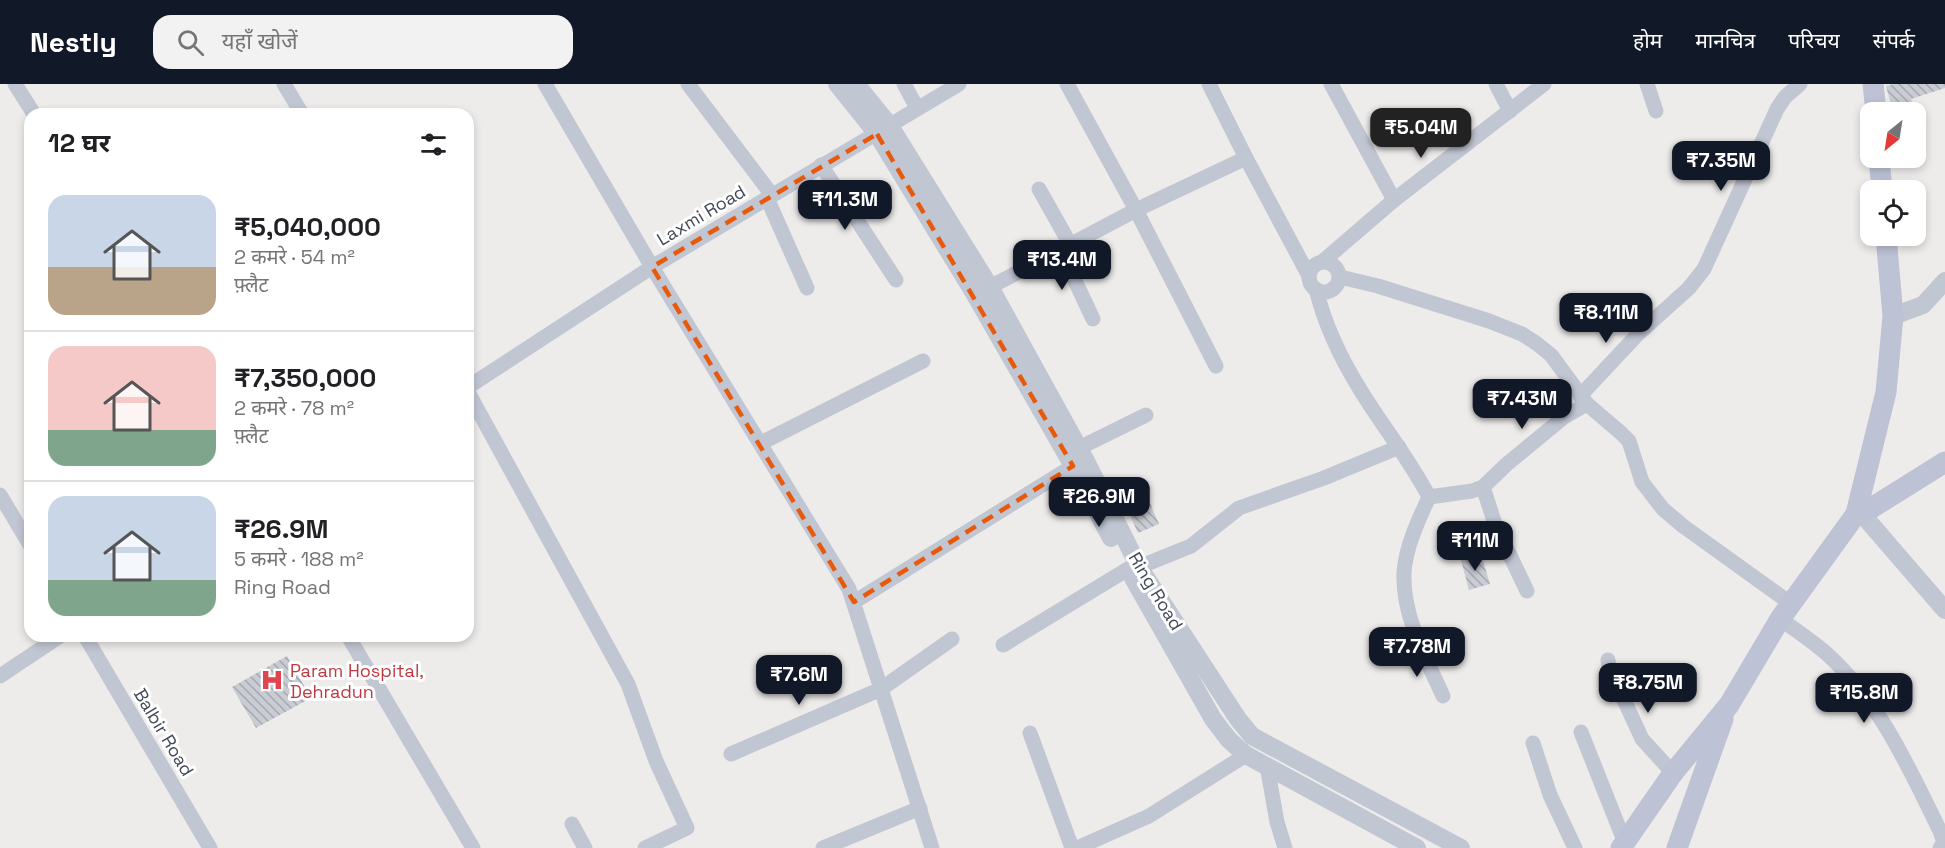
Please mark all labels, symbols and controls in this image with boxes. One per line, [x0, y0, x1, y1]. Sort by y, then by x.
search box [153, 15, 573, 69]
text: Nestly [30, 24, 117, 60]
icon: search [174, 26, 207, 59]
text: यहाँ खोजें [222, 27, 298, 55]
text: होम [1633, 27, 1662, 54]
text: मानचित्र [1695, 27, 1755, 54]
text: परिचय [1788, 27, 1840, 54]
text: संपर्क [1873, 27, 1915, 54]
north arrow [1860, 102, 1926, 168]
map controls [1860, 102, 1926, 246]
pin: ₹5.04M [1372, 108, 1470, 159]
text: ₹5.04M [1384, 114, 1458, 140]
text: 12 घर [48, 126, 110, 160]
icon: filters [417, 128, 450, 161]
pin: ₹7.35M [1672, 141, 1770, 192]
text: ₹7.35M [1686, 147, 1756, 173]
street label: Laxmi Road [652, 180, 750, 250]
pin: ₹11.3M [796, 180, 894, 231]
button: locate [1860, 180, 1926, 246]
text: ₹11.3M [812, 186, 878, 212]
text: ₹5,040,000 [234, 210, 381, 244]
icon: home [96, 219, 168, 291]
pin: ₹13.4M [1013, 240, 1111, 291]
text: 2 कमरे · 54 m² [234, 244, 355, 270]
text: ₹13.4M [1027, 246, 1097, 272]
text: फ़्लैट [234, 272, 269, 298]
pin: ₹8.11M [1557, 293, 1655, 344]
text: ₹8.11M [1573, 299, 1639, 325]
text: ₹7,350,000 [234, 361, 376, 395]
icon: home [96, 370, 168, 442]
pin: ₹7.43M [1473, 379, 1571, 430]
text: ₹7.43M [1487, 385, 1557, 411]
text: 2 कमरे · 78 m² [234, 395, 354, 421]
text: फ़्लैट [234, 423, 269, 449]
pin: ₹26.9M [1050, 477, 1148, 528]
text: ₹26.9M [1063, 483, 1135, 509]
text: ₹26.9M [234, 512, 328, 546]
icon: home [96, 520, 168, 592]
pin: ₹11M [1439, 521, 1511, 572]
text: ₹11M [1451, 527, 1499, 553]
text: 5 कमरे · 188 m² [234, 546, 364, 572]
street label: Ring Road [1124, 548, 1188, 634]
text: Ring Road [234, 574, 331, 600]
pin: ₹7.78M [1368, 627, 1466, 678]
text: ₹7.78M [1383, 633, 1451, 659]
pin: ₹7.6M [757, 655, 841, 706]
place label: Param Hospital, Dehradun [290, 659, 424, 703]
text: ₹7.6M [770, 661, 828, 687]
pin: ₹8.75M [1599, 663, 1697, 714]
hospital icon: Param Hospital, Dehradun [259, 667, 285, 693]
text: ₹8.75M [1613, 669, 1683, 695]
pin: ₹15.8M [1815, 673, 1913, 724]
text: ₹15.8M [1829, 679, 1899, 705]
street label: Balbir Road [129, 684, 199, 780]

